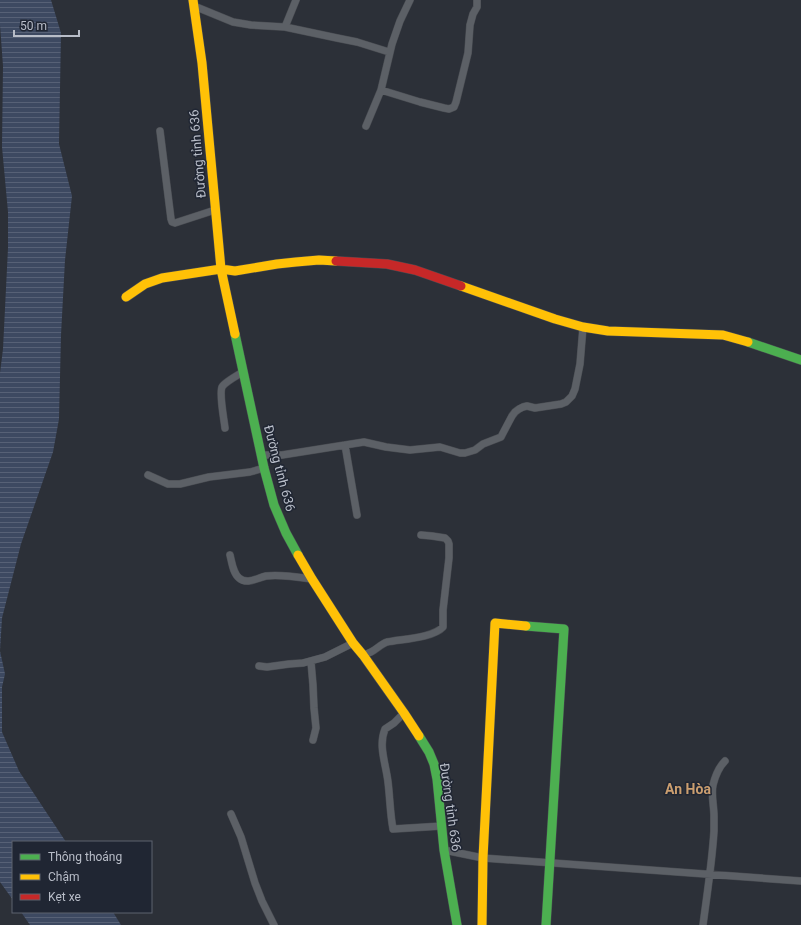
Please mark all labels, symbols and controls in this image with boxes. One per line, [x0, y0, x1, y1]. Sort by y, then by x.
scale bar [14, 12, 79, 38]
text: 50 m [20, 19, 47, 33]
street label: Đường tỉnh 636 [186, 109, 209, 199]
street label: Đường tỉnh 636 [261, 423, 298, 513]
street label: Đường tỉnh 636 [437, 762, 464, 852]
district label: An Hòa [665, 781, 711, 797]
legend [12, 841, 152, 913]
text: Thông thoáng [48, 850, 122, 864]
text: Chậm [48, 870, 79, 884]
text: Kẹt xe [48, 890, 81, 904]

